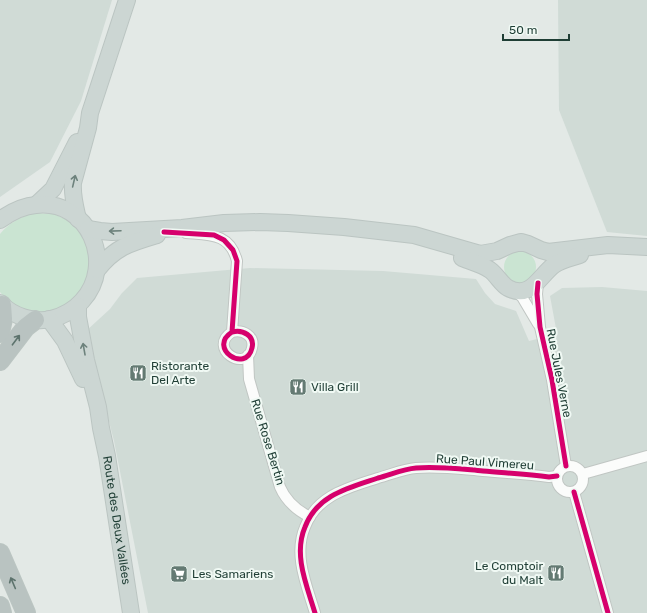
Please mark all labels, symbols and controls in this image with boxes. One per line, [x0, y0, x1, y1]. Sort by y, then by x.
scale bar [503, 16, 569, 42]
text: 50 m [509, 23, 537, 37]
one-way arrow [71, 174, 79, 187]
one-way arrow [109, 228, 122, 235]
street label: Rue Jules Verne [544, 327, 575, 419]
one-way arrow [12, 334, 21, 345]
one-way arrow [79, 343, 87, 356]
place label: Ristorante Del Arte [151, 359, 209, 387]
restaurant icon: Ristorante Del Arte [128, 363, 148, 383]
restaurant icon: Villa Grill [288, 377, 308, 397]
place label: Villa Grill [311, 380, 359, 394]
street label: Rue Rose Bertin [248, 397, 288, 487]
street label: Rue Paul Vimereu [436, 452, 534, 472]
street label: Route des Deux Vallées [100, 455, 134, 585]
place label: Le Comptoir du Malt [475, 559, 543, 587]
restaurant icon: Le Comptoir du Malt [546, 563, 566, 583]
supermarket icon: Les Samariens [169, 564, 189, 584]
place label: Les Samariens [192, 567, 273, 581]
one-way arrow [9, 577, 16, 589]

